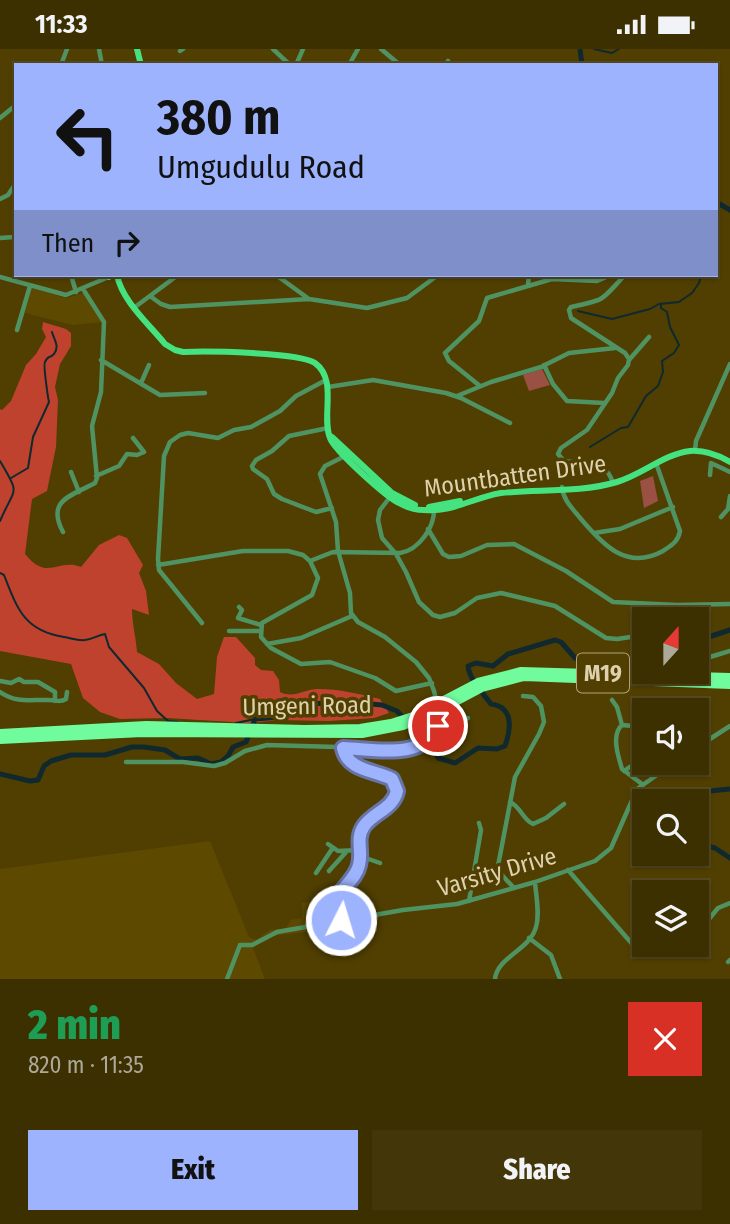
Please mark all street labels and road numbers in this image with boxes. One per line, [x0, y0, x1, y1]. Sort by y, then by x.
street label: Mountbatten Drive [422, 449, 608, 503]
road number: M19 [577, 653, 629, 693]
street label: Umgeni Road [242, 691, 372, 721]
street label: Varsity Drive [434, 842, 560, 902]

